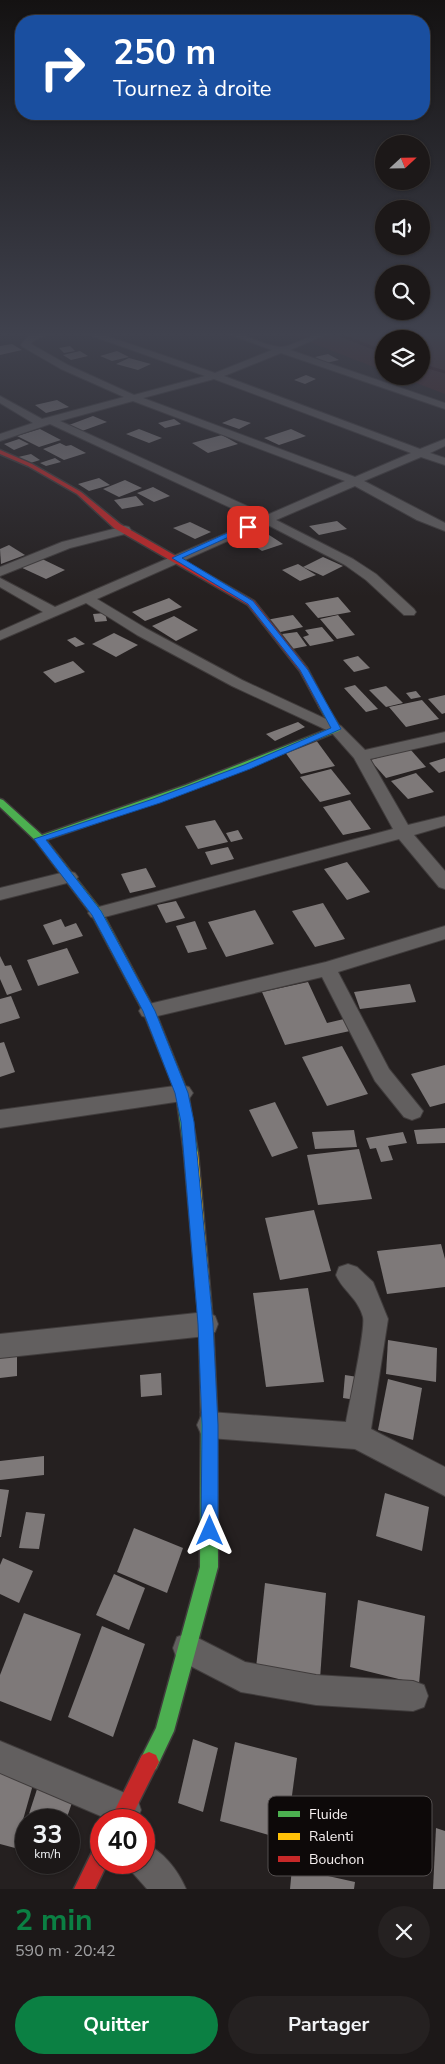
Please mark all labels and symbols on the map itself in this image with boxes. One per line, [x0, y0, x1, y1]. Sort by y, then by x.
north arrow [375, 135, 430, 190]
pin [227, 506, 269, 548]
position arrow [183, 1504, 235, 1556]
legend [268, 1796, 432, 1876]
text: Fluide [309, 1805, 348, 1824]
speed limit sign: 40 [90, 1809, 155, 1874]
text: Ralenti [309, 1827, 353, 1846]
text: Bouchon [309, 1850, 364, 1869]

